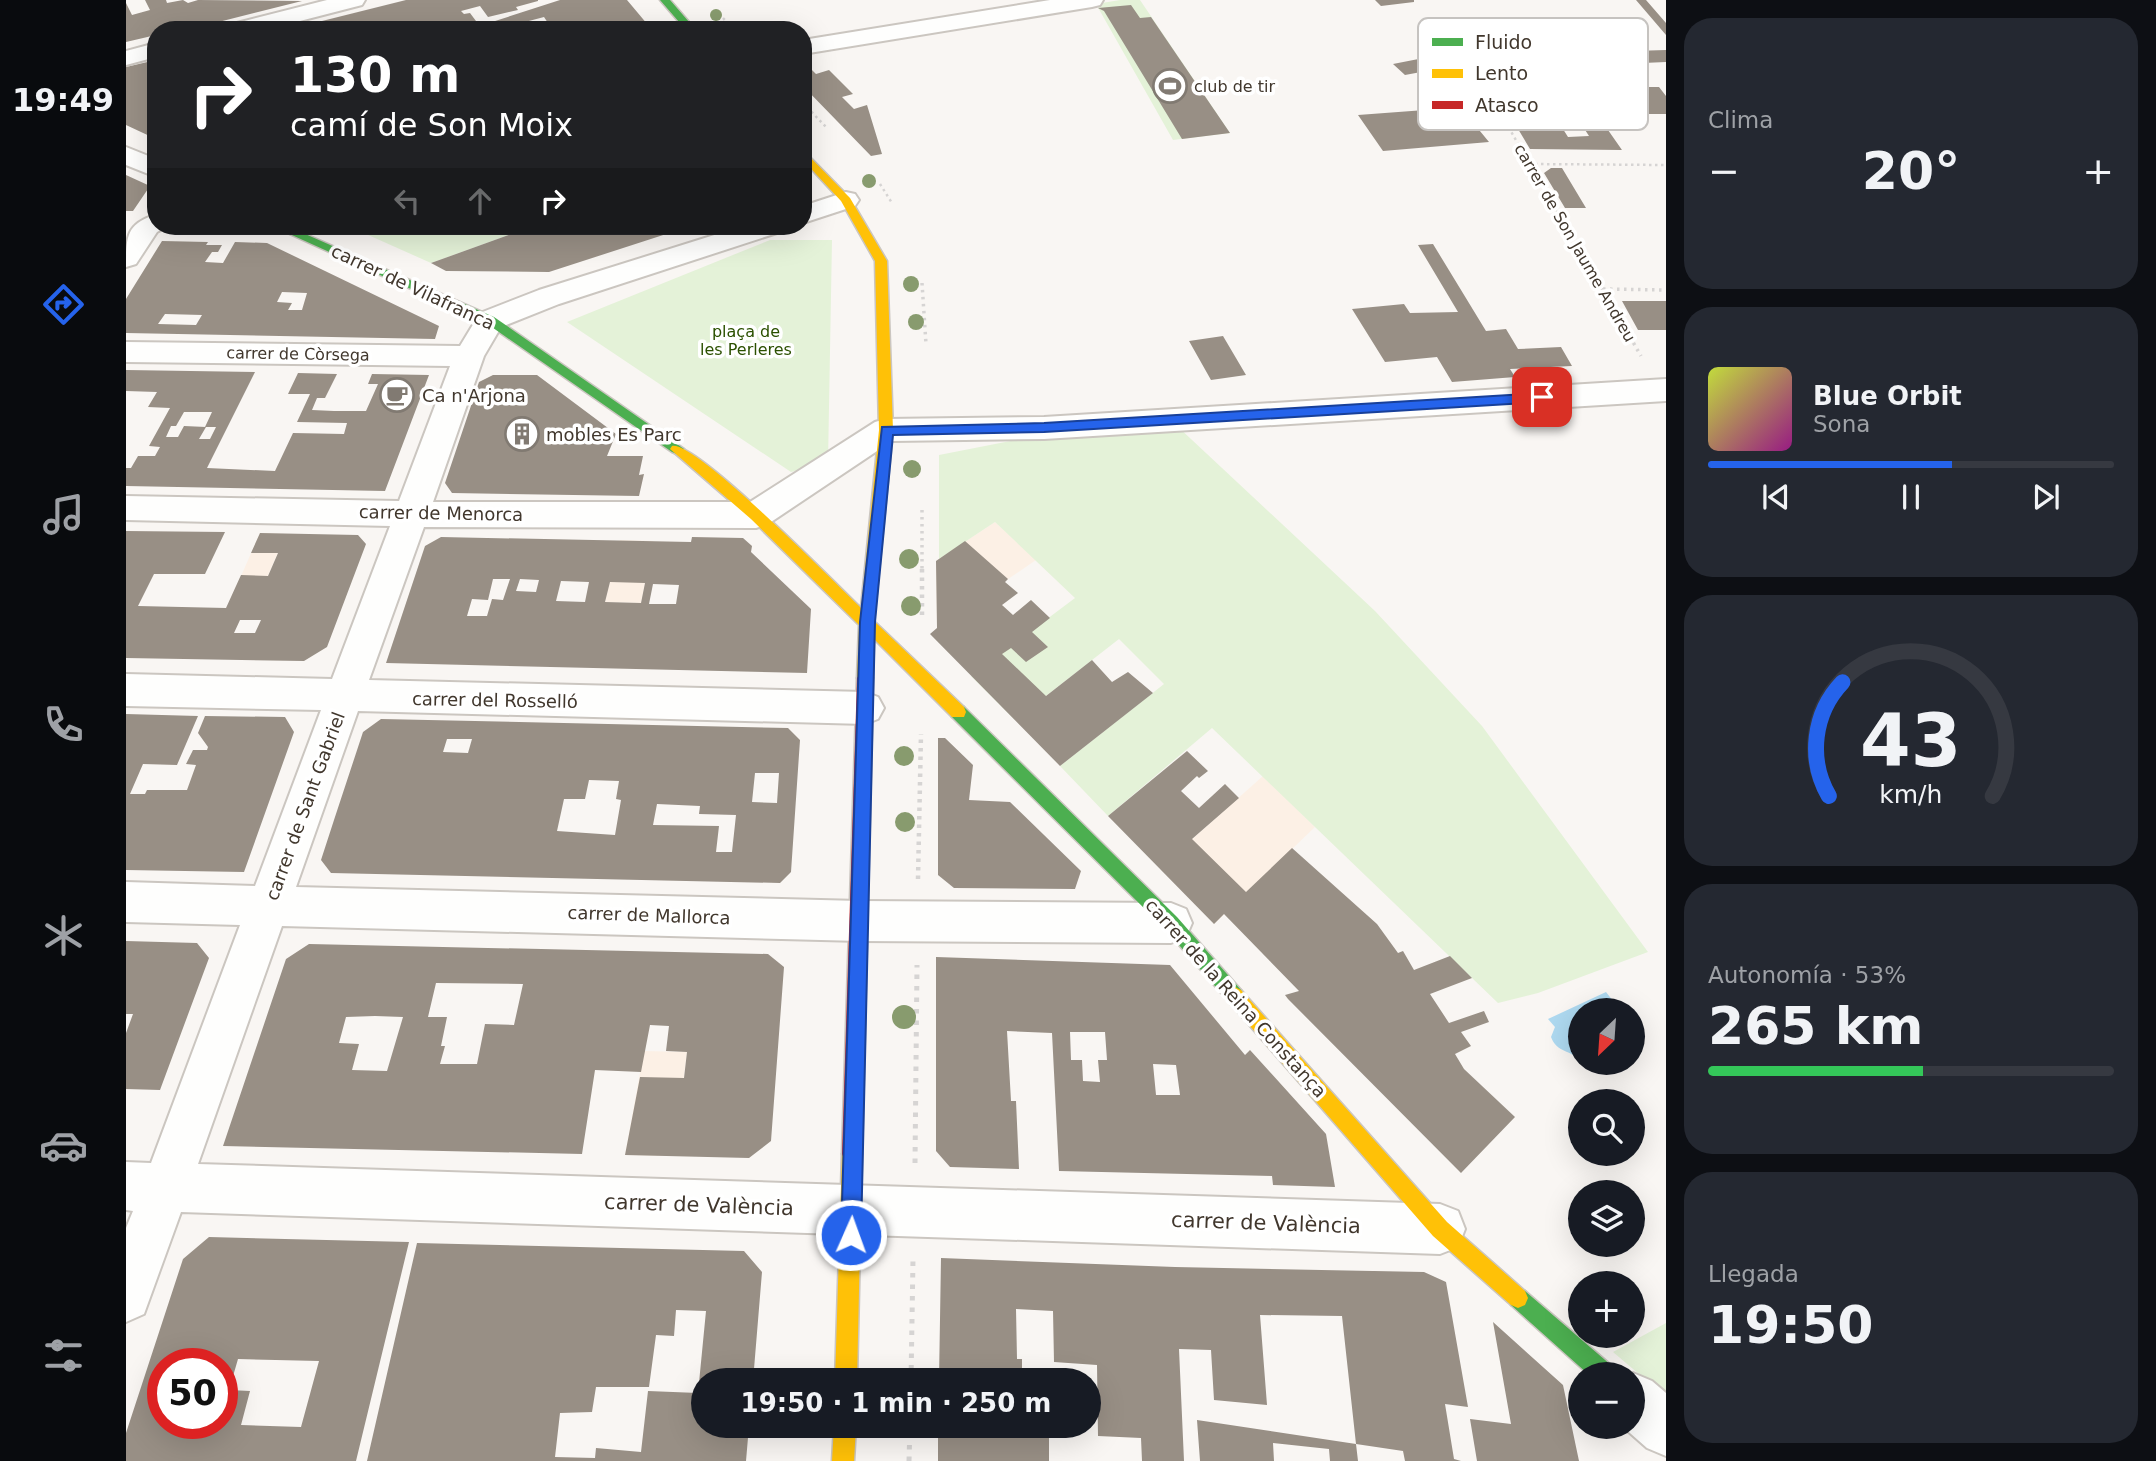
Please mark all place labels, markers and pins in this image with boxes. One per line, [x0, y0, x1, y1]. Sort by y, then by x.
sports icon: club de tir [1151, 67, 1189, 105]
place label: club de tir [1194, 77, 1275, 96]
pin [1512, 367, 1572, 427]
cafe icon: Ca n'Arjona [378, 376, 416, 414]
place label: Ca n'Arjona [422, 385, 526, 406]
building icon: mobles Es Parc [503, 415, 541, 453]
place label: mobles Es Parc [546, 424, 682, 445]

